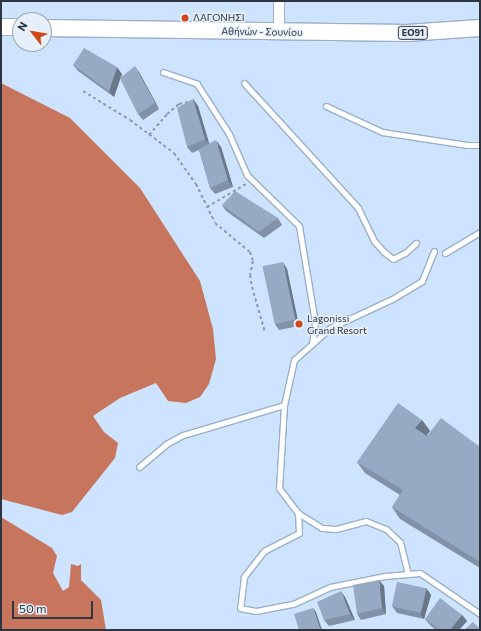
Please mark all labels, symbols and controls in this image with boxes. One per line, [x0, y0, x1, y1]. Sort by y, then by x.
north arrow [12, 12, 52, 52]
place label: ΛΑΓΟΝΗΣΙ [193, 12, 245, 24]
marker: ΛΑΓΟΝΗΣΙ [180, 13, 190, 23]
text: N [14, 19, 30, 33]
street label: Αθήνών - Σουνίου [221, 25, 303, 39]
road number: ΕΟ91 [397, 26, 429, 40]
place label: Lagonissi Grand Resort [307, 312, 367, 336]
marker: Lagonissi Grand Resort [294, 319, 304, 329]
scale bar [14, 593, 95, 619]
text: 50 m [19, 601, 47, 615]

